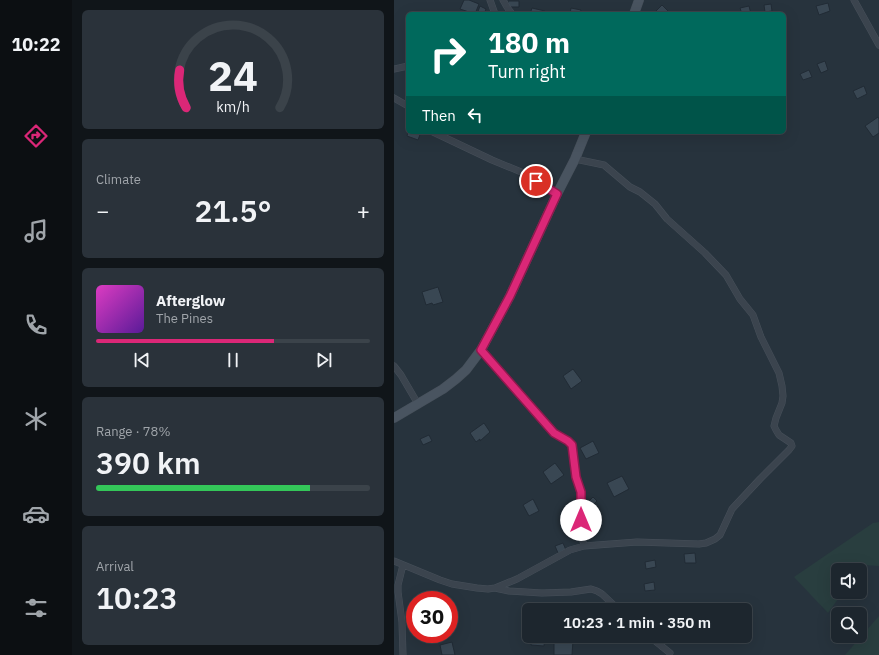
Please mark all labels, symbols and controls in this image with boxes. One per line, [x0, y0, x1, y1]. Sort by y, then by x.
text: 180 m [488, 24, 570, 61]
icon: right [422, 28, 474, 80]
text: 10:22 [11, 33, 61, 56]
text: 24 [208, 47, 258, 101]
text: Turn right [488, 60, 566, 83]
text: km/h [216, 96, 250, 115]
icon: left [464, 104, 486, 126]
text: Then [422, 106, 456, 125]
icon: directions [22, 122, 50, 150]
pin [519, 164, 553, 198]
icon: arrive [525, 170, 547, 192]
text: Climate [96, 171, 141, 188]
text: 21.5° [194, 191, 272, 230]
text: − [96, 196, 109, 225]
text: + [357, 196, 370, 225]
icon: music [22, 217, 50, 245]
text: Afterglow [156, 291, 225, 310]
text: The Pines [156, 310, 213, 327]
icon: phone [22, 311, 50, 339]
icon: previous [131, 349, 153, 371]
icon: pause [222, 349, 244, 371]
icon: next [313, 349, 335, 371]
icon: climate [22, 405, 50, 433]
text: Range · 78% [96, 423, 170, 440]
text: 390 km [96, 443, 201, 482]
position arrow [560, 499, 602, 541]
icon: car [22, 500, 50, 528]
text: Arrival [96, 558, 134, 575]
map controls [831, 563, 867, 643]
button: sound [831, 563, 867, 599]
text: 10:23 [96, 578, 178, 617]
speed limit sign: 30 [406, 591, 458, 643]
icon: filters [22, 594, 50, 622]
button: search [831, 607, 867, 643]
text: 10:23 · 1 min · 350 m [563, 613, 711, 632]

